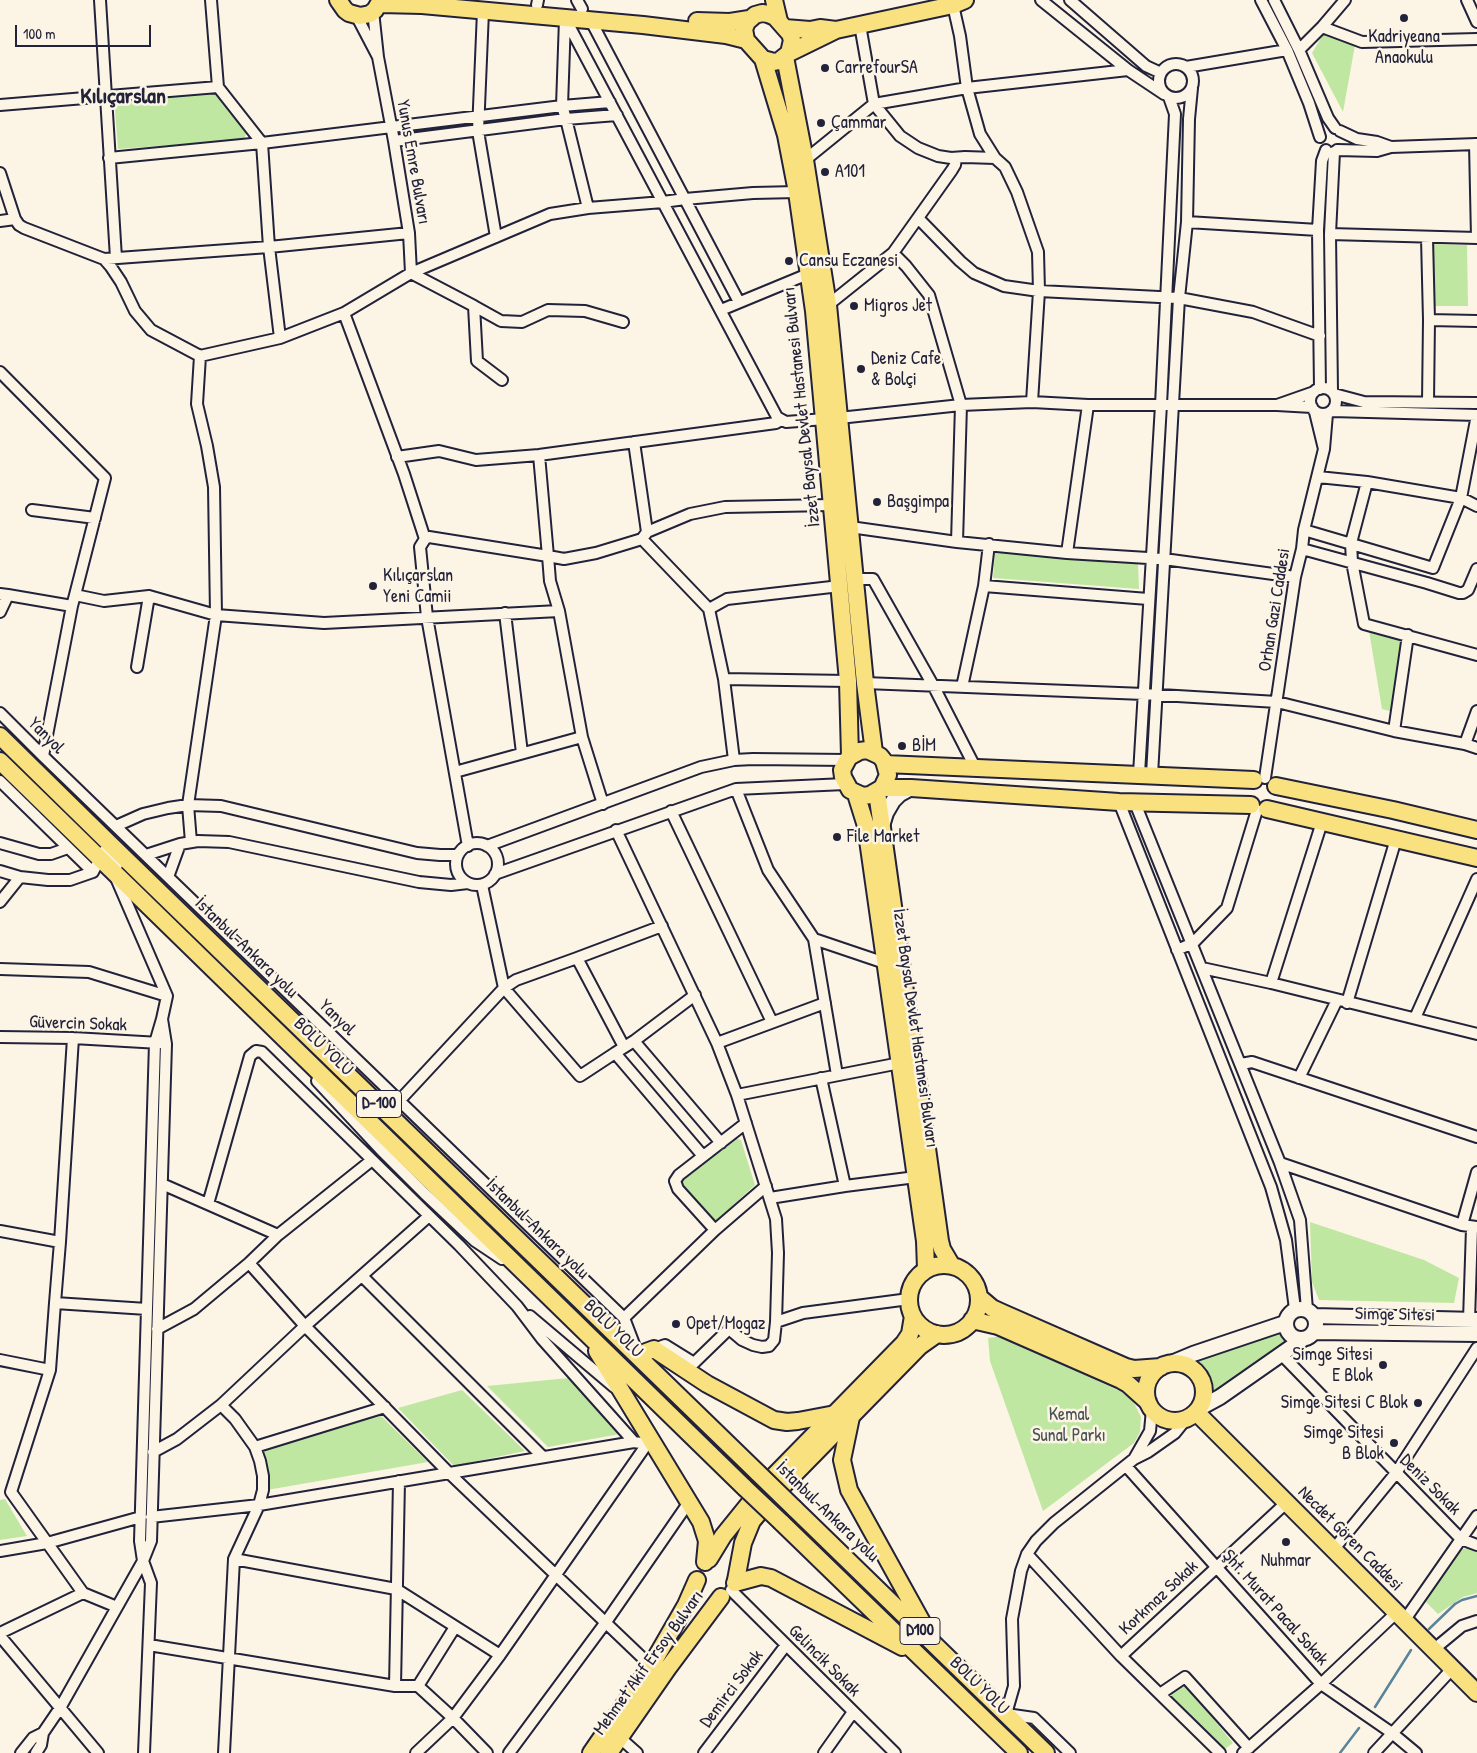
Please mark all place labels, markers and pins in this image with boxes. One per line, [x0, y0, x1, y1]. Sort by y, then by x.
marker: Kadriyeana Anaokulu [1398, 12, 1410, 24]
place label: Kadriyeana Anaokulu [1368, 26, 1440, 68]
place label: CarrefourSA [835, 57, 918, 79]
marker: CarrefourSA [819, 62, 831, 74]
place label: Çammar [831, 112, 886, 134]
marker: Çammar [815, 117, 827, 129]
place label: A101 [835, 161, 865, 183]
marker: A101 [819, 166, 831, 178]
place label: Cansu Eczanesi [799, 250, 898, 272]
marker: Cansu Eczanesi [783, 255, 795, 267]
place label: Migros Jet [864, 295, 932, 317]
marker: Migros Jet [848, 300, 860, 312]
place label: Deniz Cafe & Bolçi [871, 348, 941, 390]
marker: Deniz Cafe & Bolçi [855, 363, 867, 375]
place label: Başgimpa [887, 491, 949, 513]
marker: Başgimpa [871, 496, 883, 508]
place label: Kılıçarslan Yeni Camii [383, 565, 453, 608]
marker: Kılıçarslan Yeni Camii [367, 580, 379, 592]
place label: BİM [912, 735, 936, 757]
marker: BİM [896, 740, 908, 752]
place label: File Market [847, 826, 919, 848]
marker: File Market [831, 831, 843, 843]
place label: Opet/Mogaz [686, 1313, 765, 1335]
marker: Opet/Mogaz [670, 1318, 682, 1330]
place label: Simge Sitesi E Blok [1293, 1344, 1373, 1386]
marker: Simge Sitesi E Blok [1377, 1359, 1389, 1371]
place label: Simge Sitesi C Blok [1281, 1392, 1408, 1414]
marker: Simge Sitesi C Blok [1412, 1397, 1424, 1409]
place label: Simge Sitesi B Blok [1304, 1422, 1384, 1465]
marker: Simge Sitesi B Blok [1388, 1437, 1400, 1449]
marker: Nuhmar [1280, 1536, 1292, 1548]
place label: Nuhmar [1261, 1550, 1311, 1572]

